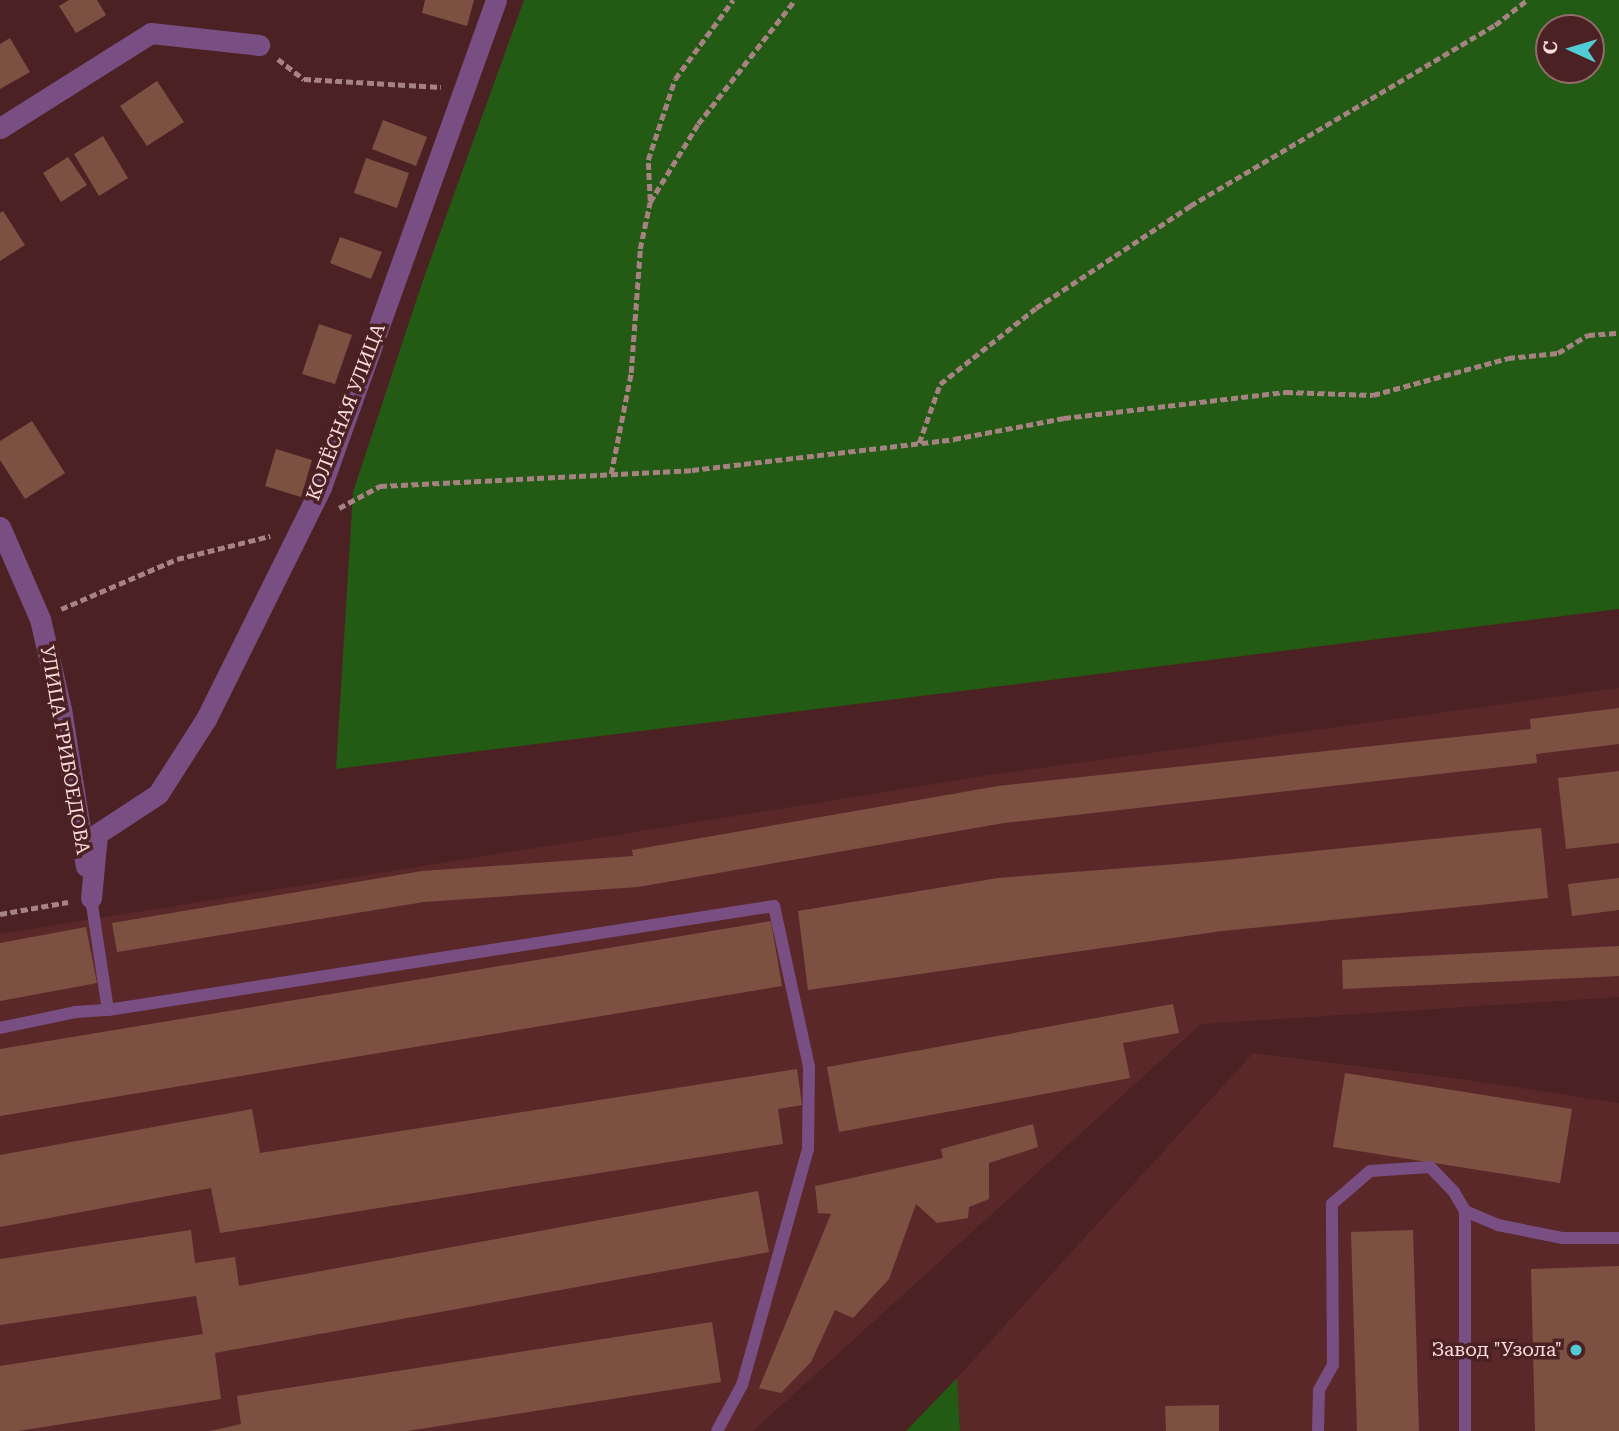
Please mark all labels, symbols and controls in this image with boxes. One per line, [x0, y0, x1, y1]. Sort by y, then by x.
north arrow [1535, 14, 1605, 84]
text: С [1539, 40, 1562, 55]
street label: КОЛЁСНАЯ УЛИЦА [302, 320, 390, 504]
street label: УЛИЦА ГРИБОЕДОВА [35, 644, 95, 856]
place label: Завод "Узола" [1431, 1339, 1562, 1361]
marker: Завод "Узола" [1568, 1342, 1584, 1358]

